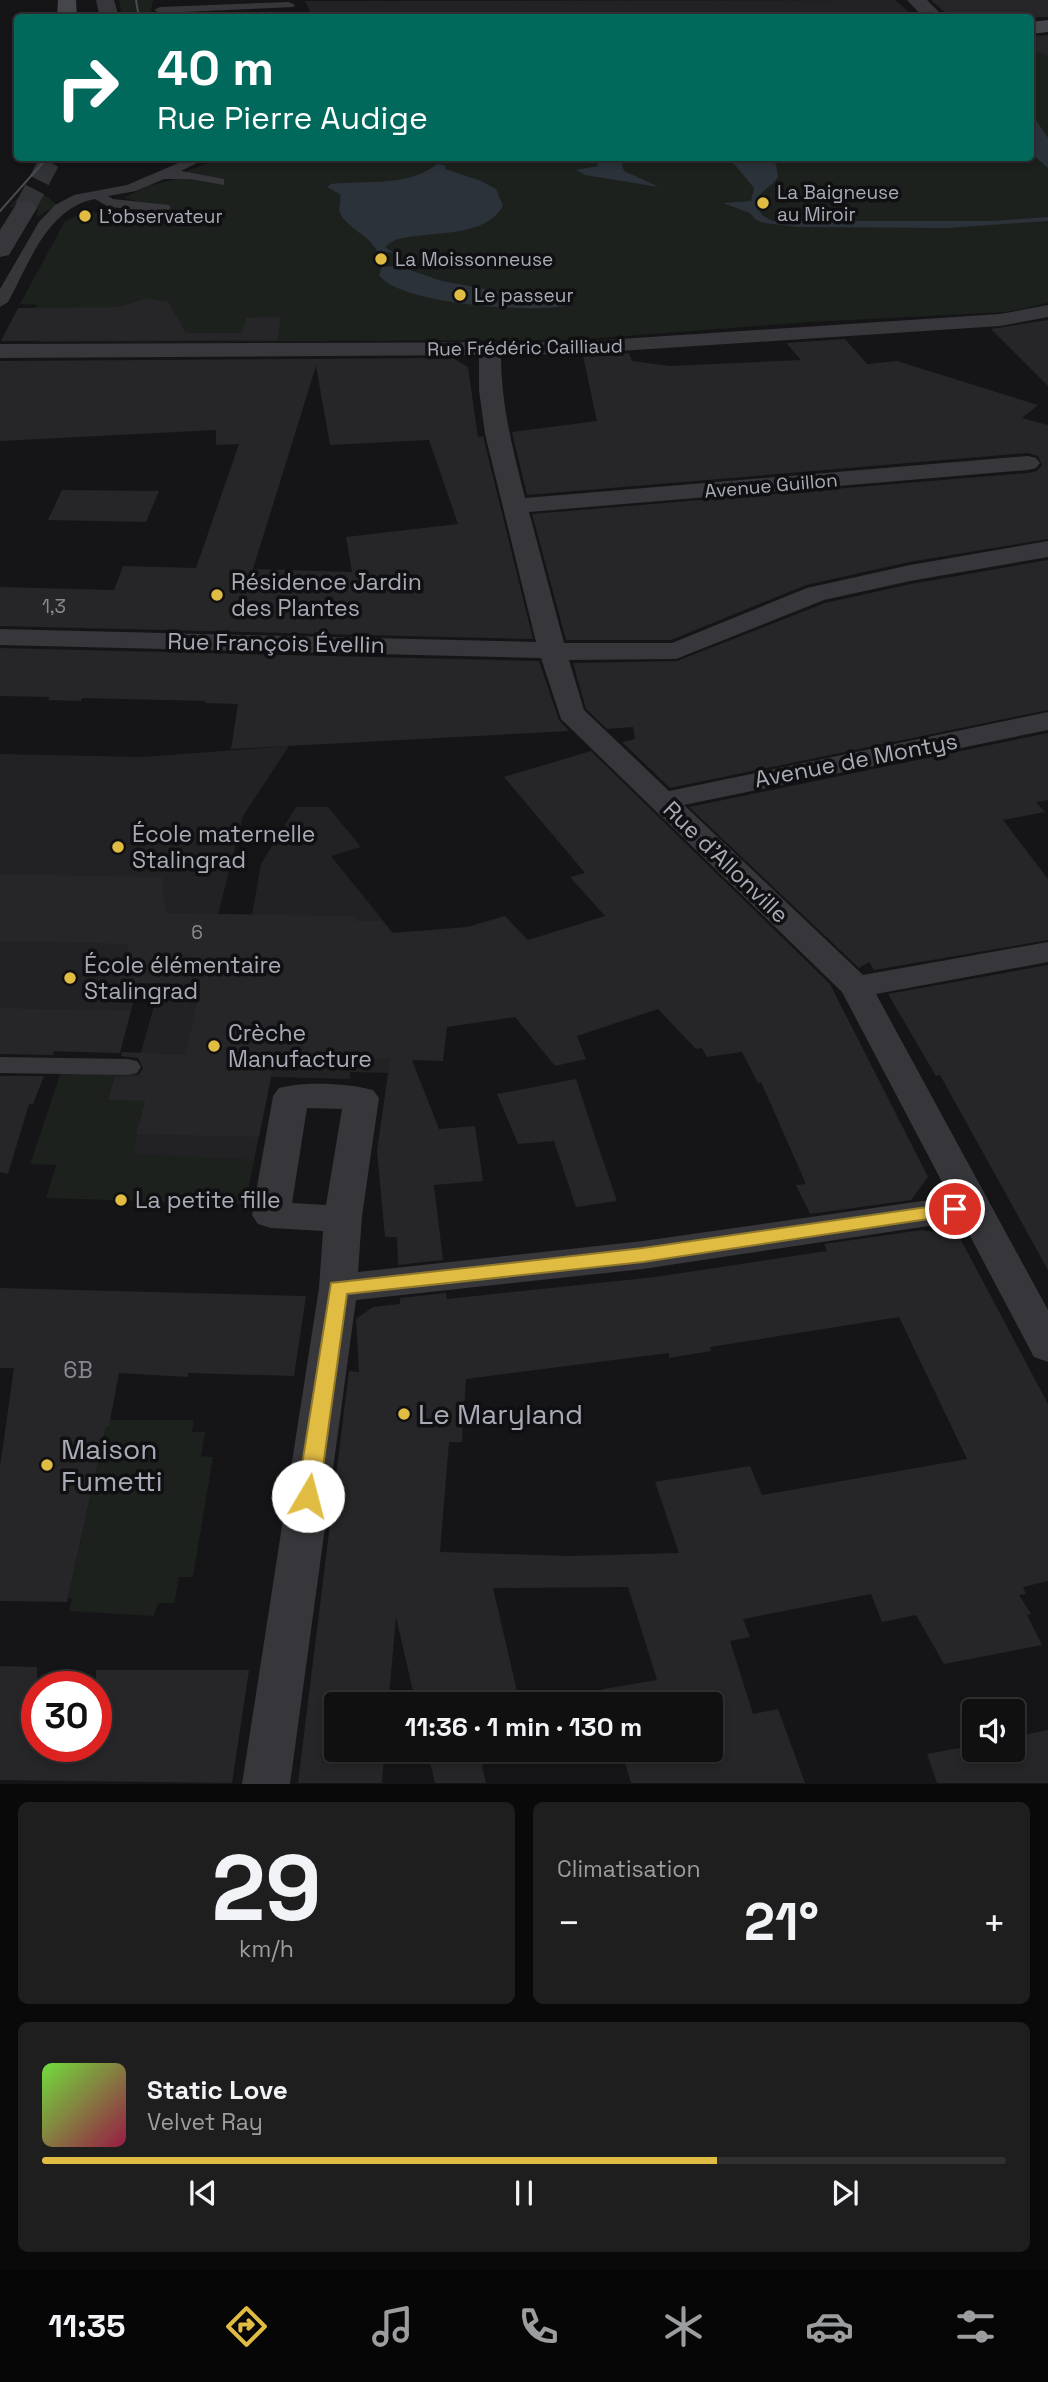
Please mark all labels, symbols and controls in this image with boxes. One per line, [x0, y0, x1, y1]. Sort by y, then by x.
text: 40 m [157, 37, 274, 99]
icon: right [42, 42, 133, 133]
text: Rue Pierre Audige [157, 98, 428, 138]
place label: La Baigneuse au Miroir [777, 180, 899, 227]
marker: La Baigneuse au Miroir [755, 195, 771, 211]
place label: L'observateur [99, 204, 223, 229]
marker: L'observateur [77, 208, 93, 224]
place label: La Moissonneuse [395, 247, 553, 272]
marker: La Moissonneuse [373, 251, 389, 267]
place label: Le passeur [474, 283, 574, 308]
marker: Le passeur [452, 287, 468, 303]
street label: Rue Frédéric Cailliaud [427, 333, 623, 362]
street label: Avenue Guillon [703, 467, 839, 504]
place label: Résidence Jardin des Plantes [231, 567, 422, 623]
marker: Résidence Jardin des Plantes [209, 587, 225, 603]
house number: 1,3 [42, 594, 66, 619]
street label: Rue François Évellin [167, 626, 385, 660]
street label: Avenue de Montys [752, 726, 960, 794]
street label: Rue d'Allonville [657, 794, 795, 930]
place label: École maternelle Stalingrad [132, 819, 315, 875]
marker: École maternelle Stalingrad [110, 839, 126, 855]
house number: 6 [191, 920, 203, 945]
place label: École élémentaire Stalingrad [84, 950, 281, 1006]
marker: École élémentaire Stalingrad [62, 970, 78, 986]
place label: Crèche Manufacture [228, 1018, 372, 1074]
marker: Crèche Manufacture [206, 1038, 222, 1054]
pin [925, 1179, 985, 1239]
place label: La petite fille [135, 1185, 281, 1215]
icon: arrive [936, 1190, 974, 1228]
marker: La petite fille [113, 1192, 129, 1208]
house number: 6B [63, 1355, 93, 1385]
place label: Le Maryland [418, 1396, 583, 1432]
marker: Le Maryland [396, 1406, 412, 1422]
place label: Maison Fumetti [61, 1431, 163, 1499]
marker: Maison Fumetti [39, 1457, 55, 1473]
position arrow [271, 1459, 345, 1533]
speed limit sign: 30 [21, 1671, 112, 1762]
map controls [962, 1699, 1025, 1762]
button: sound [962, 1699, 1025, 1762]
text: 11:36 · 1 min · 130 m [405, 1710, 642, 1744]
text: 29 [212, 1830, 321, 1947]
text: Climatisation [557, 1854, 701, 1884]
text: 21° [744, 1889, 819, 1955]
text: − [557, 1899, 581, 1947]
text: + [982, 1899, 1006, 1947]
text: km/h [239, 1934, 294, 1964]
text: Static Love [147, 2073, 288, 2107]
text: Velvet Ray [147, 2107, 263, 2137]
icon: previous [184, 2174, 222, 2212]
icon: pause [505, 2174, 543, 2212]
icon: next [826, 2174, 864, 2212]
icon: directions [222, 2302, 271, 2351]
icon: music [368, 2302, 417, 2351]
icon: phone [514, 2302, 563, 2351]
icon: climate [659, 2302, 708, 2351]
icon: car [805, 2302, 854, 2351]
icon: filters [951, 2302, 1000, 2351]
text: 11:35 [48, 2306, 125, 2346]

